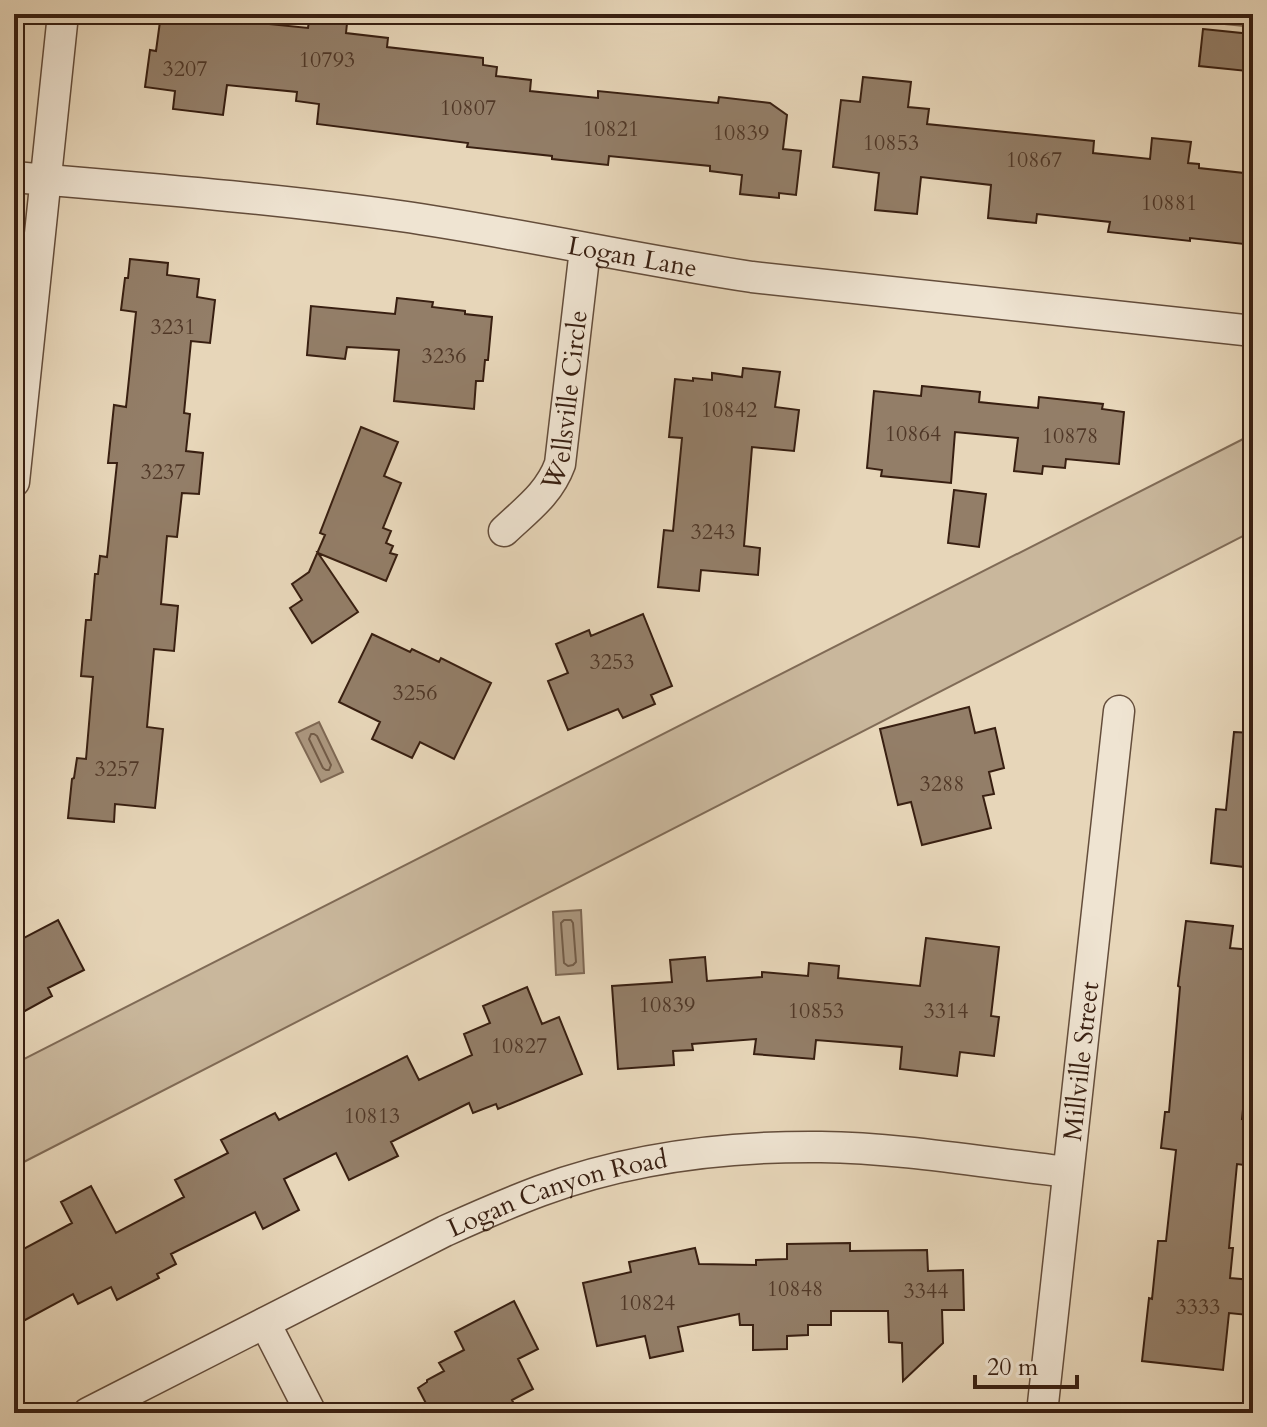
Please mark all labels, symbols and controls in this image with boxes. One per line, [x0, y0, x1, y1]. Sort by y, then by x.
house number: 10793 [299, 45, 355, 75]
house number: 3207 [162, 54, 208, 84]
house number: 10807 [440, 93, 496, 123]
house number: 10821 [583, 114, 639, 144]
house number: 10839 [713, 118, 769, 148]
house number: 10853 [863, 128, 919, 158]
house number: 10867 [1006, 145, 1062, 175]
house number: 10881 [1141, 188, 1197, 218]
street label: Logan Lane [565, 228, 700, 286]
street label: Wellsville Circle [533, 308, 596, 498]
house number: 3231 [150, 312, 196, 342]
house number: 3236 [421, 341, 467, 371]
house number: 10842 [701, 395, 757, 425]
house number: 10864 [885, 419, 941, 449]
house number: 10878 [1042, 421, 1098, 451]
house number: 3237 [140, 457, 186, 487]
house number: 3243 [690, 517, 736, 547]
house number: 3253 [589, 647, 635, 677]
house number: 3256 [392, 678, 438, 708]
house number: 3257 [94, 754, 140, 784]
house number: 3288 [919, 769, 965, 799]
street label: Millville Street [1055, 980, 1107, 1143]
house number: 10839 [639, 990, 695, 1020]
house number: 10853 [788, 996, 844, 1026]
house number: 3314 [923, 996, 969, 1026]
house number: 10827 [491, 1031, 547, 1061]
house number: 10813 [344, 1101, 400, 1131]
street label: Logan Canyon Road [442, 1141, 670, 1246]
house number: 10848 [767, 1274, 823, 1304]
house number: 3344 [903, 1276, 949, 1306]
house number: 10824 [619, 1288, 675, 1318]
house number: 3333 [1175, 1292, 1221, 1322]
scale bar [975, 1339, 1077, 1389]
text: 20 m [987, 1351, 1039, 1384]

